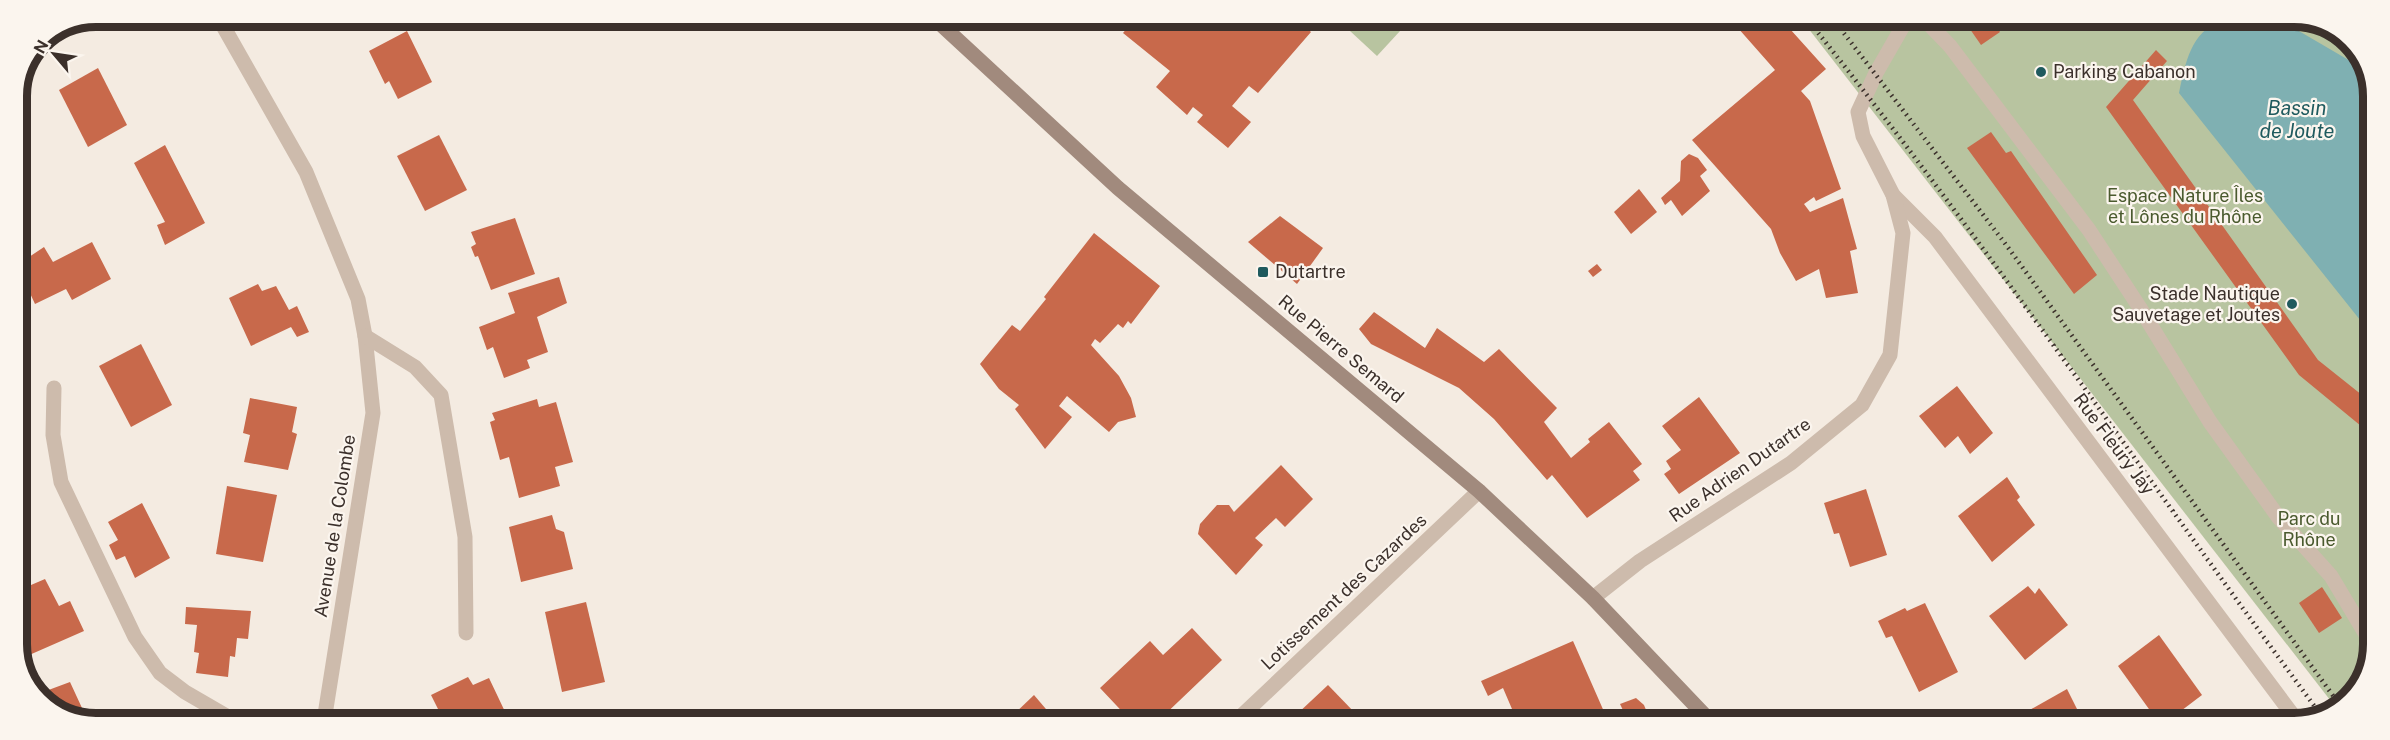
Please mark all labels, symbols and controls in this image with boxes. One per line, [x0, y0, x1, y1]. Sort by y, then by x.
north arrow [24, 24, 84, 84]
text: N [30, 37, 53, 57]
place label: Parking Cabanon [2053, 61, 2196, 82]
marker: Parking Cabanon [2034, 65, 2048, 79]
water label: Bassin de Joute [2260, 96, 2335, 143]
park label: Espace Nature Îles et Lônes du Rhône [2107, 185, 2263, 227]
place label: Dutartre [1275, 261, 1346, 282]
marker: Dutartre [1256, 265, 1270, 279]
place label: Stade Nautique Sauvetage et Joutes [2112, 283, 2280, 325]
street label: Rue Pierre Semard [1275, 290, 1408, 407]
marker: Stade Nautique Sauvetage et Joutes [2285, 297, 2299, 311]
street label: Rue Fleury Jay [2070, 389, 2159, 499]
street label: Rue Adrien Dutartre [1665, 413, 1814, 526]
street label: Avenue de la Colombe [310, 433, 359, 619]
park label: Parc du Rhône [2277, 508, 2341, 550]
street label: Lotissement des Cazardes [1257, 509, 1431, 674]

